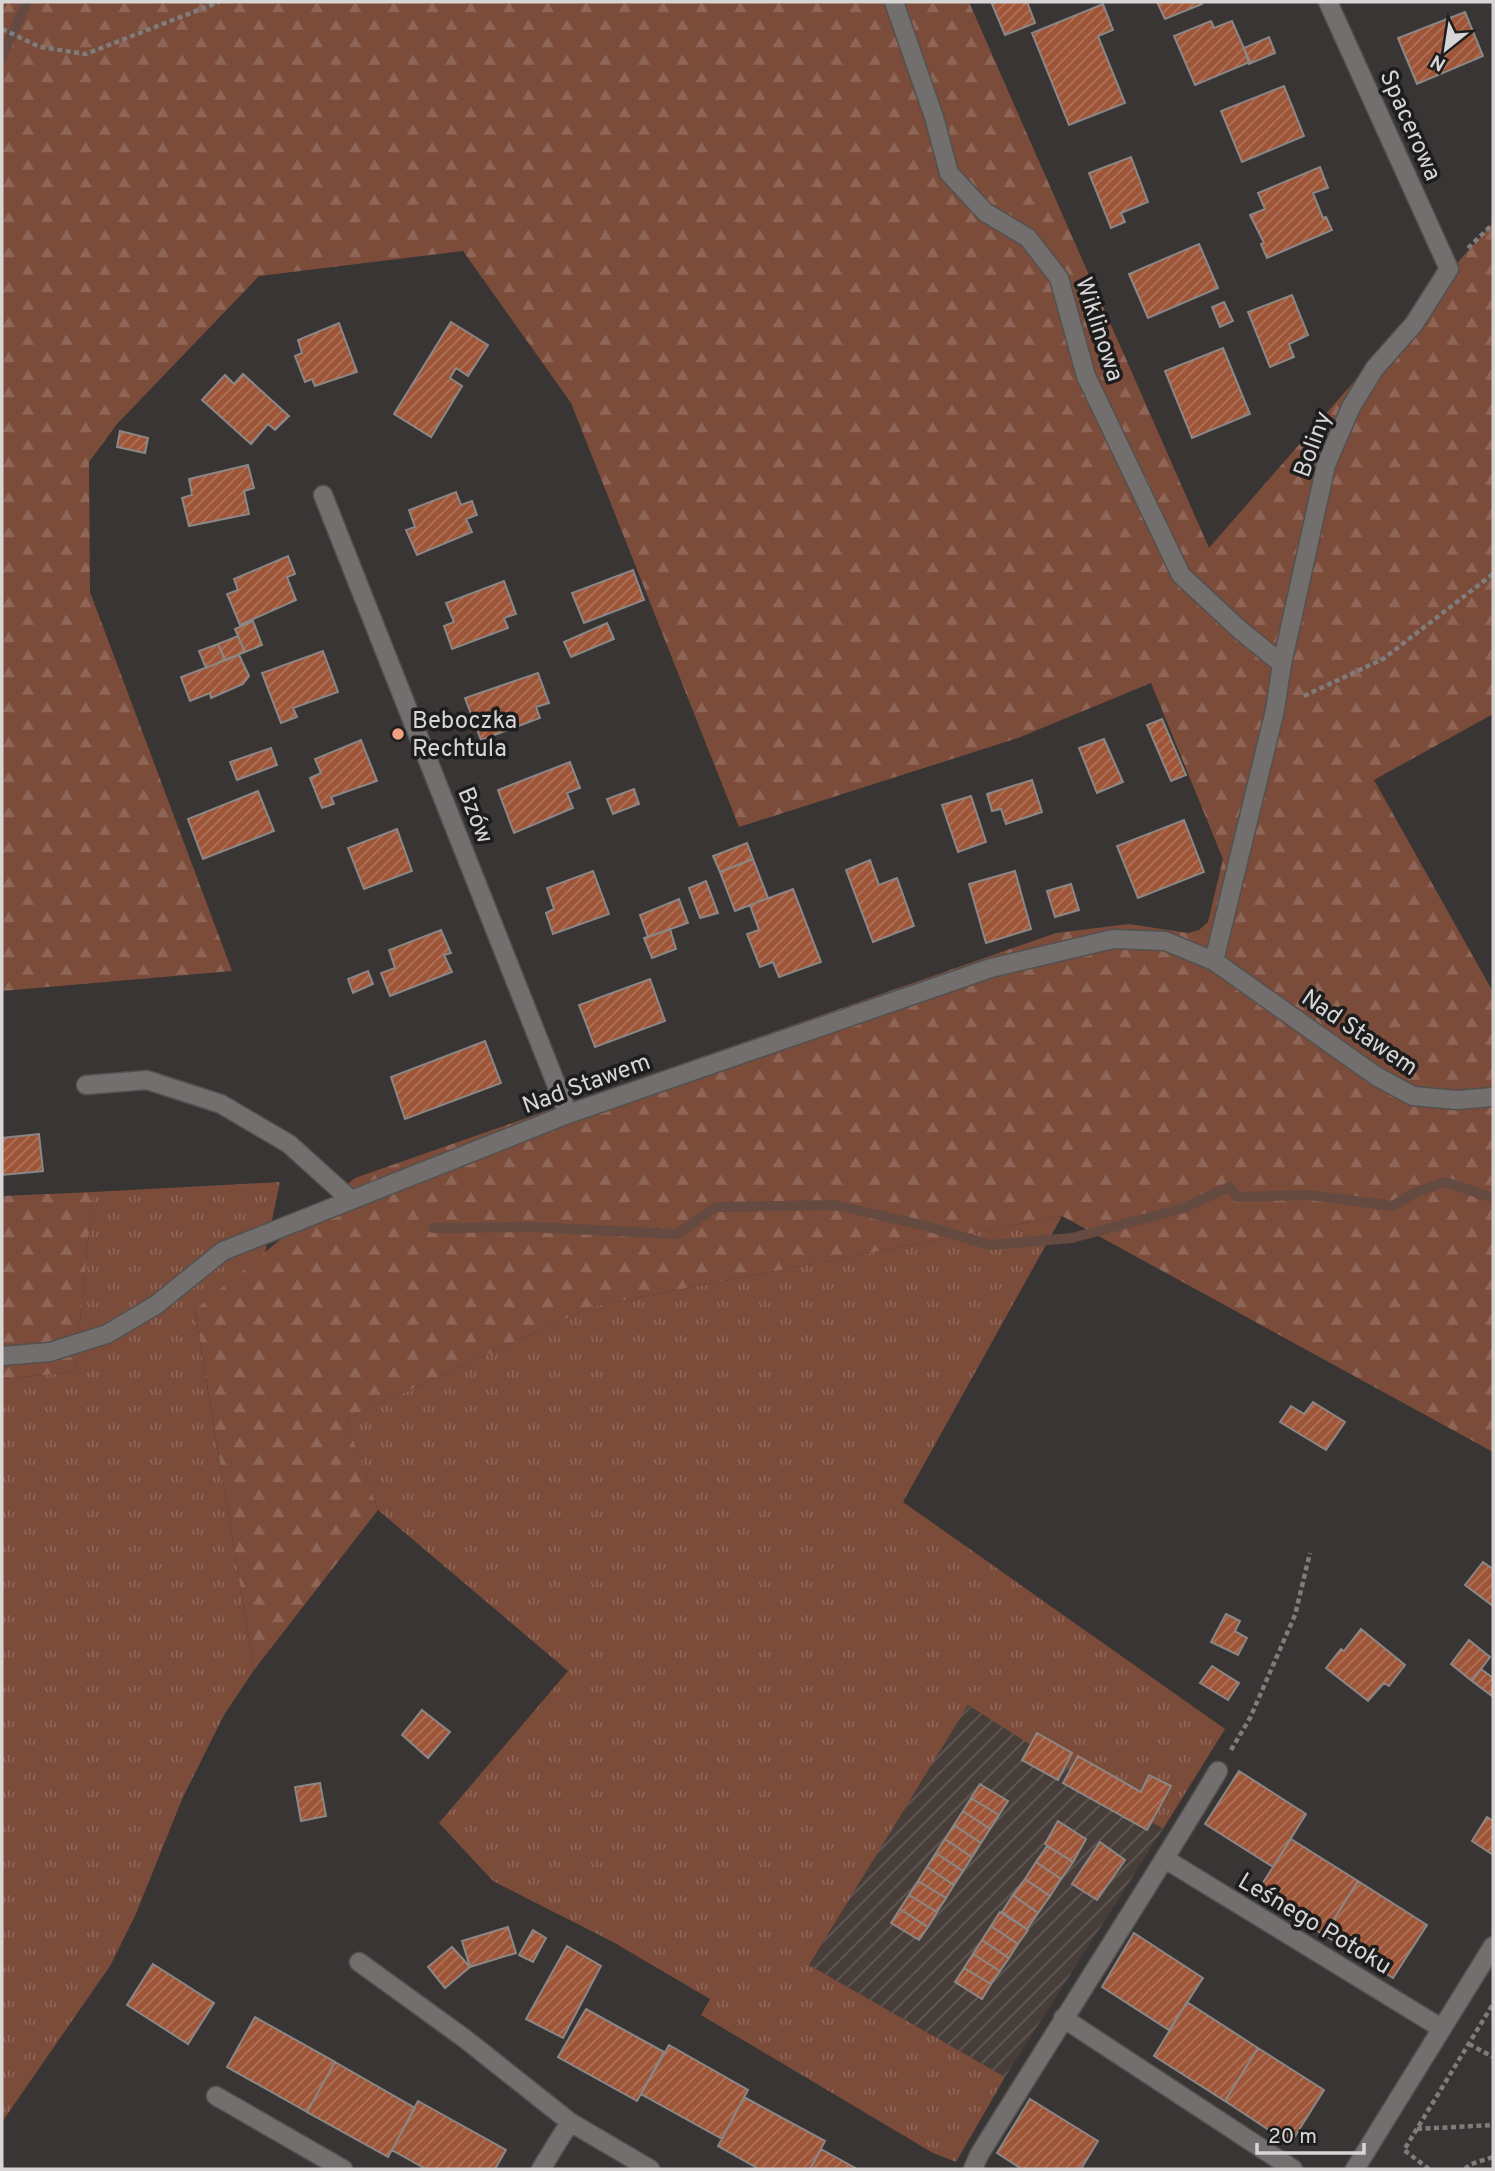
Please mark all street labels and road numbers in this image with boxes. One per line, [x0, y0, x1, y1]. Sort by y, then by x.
street label: Spacerowa [1371, 66, 1447, 186]
street label: Wiklinowa [1067, 274, 1129, 386]
street label: Boliny [1288, 408, 1340, 482]
street label: Bzów [449, 783, 499, 848]
street label: Nad Stawem [1295, 984, 1423, 1084]
street label: Nad Stawem [519, 1048, 655, 1122]
street label: Leśnego Potoku [1232, 1867, 1396, 1982]

